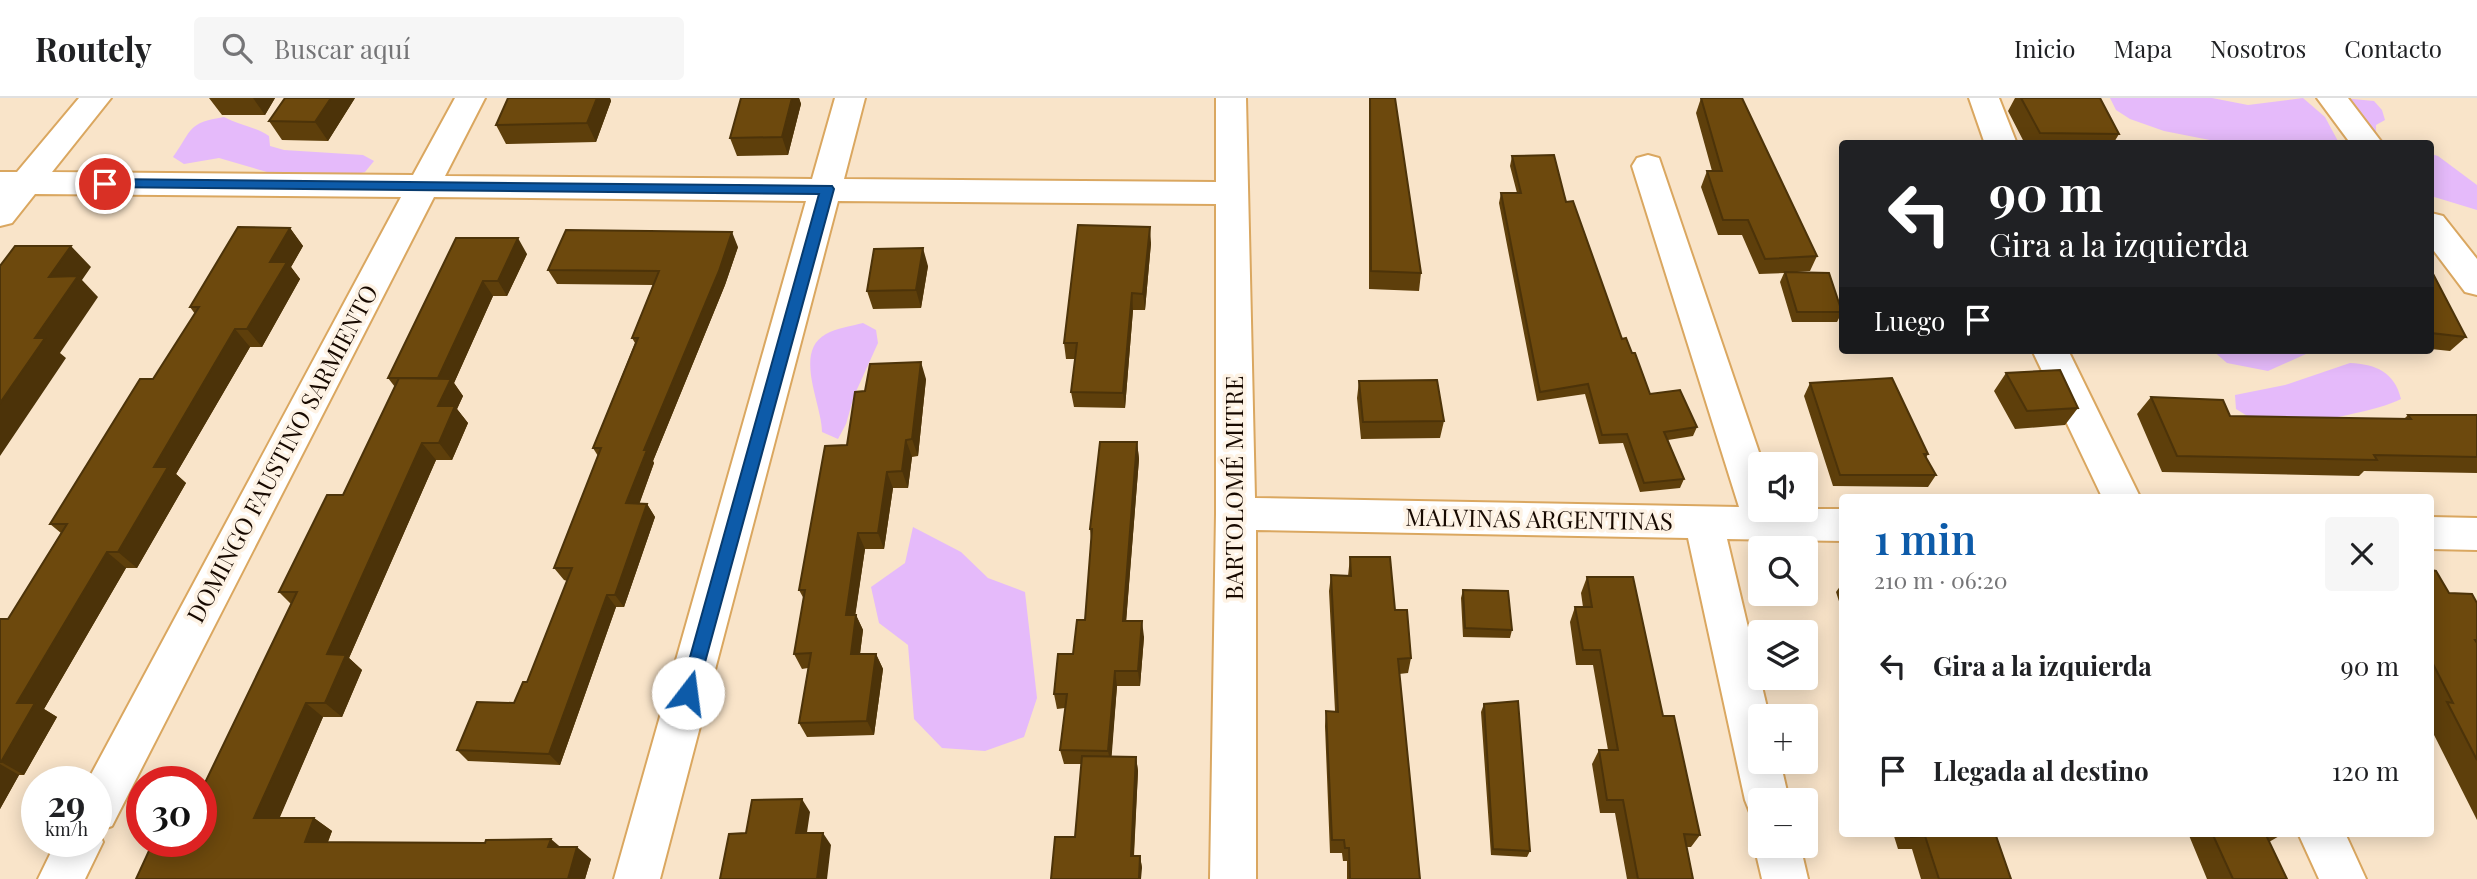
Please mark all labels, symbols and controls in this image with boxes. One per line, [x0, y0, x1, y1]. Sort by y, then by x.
search box [194, 17, 684, 80]
text: Routely [35, 26, 152, 70]
icon: search [218, 29, 256, 67]
text: Buscar aquí [274, 31, 410, 66]
text: Inicio [2014, 32, 2075, 64]
text: Mapa [2113, 32, 2172, 64]
text: Nosotros [2210, 32, 2306, 64]
text: Contacto [2344, 32, 2442, 64]
pin [75, 154, 135, 214]
text: 90 m [1989, 159, 2103, 224]
icon: arrive [86, 165, 124, 203]
icon: left [1874, 168, 1965, 259]
text: Gira a la izquierda [1989, 222, 2249, 265]
street label: DOMINGO FAUSTINO SARMIENTO [178, 279, 384, 628]
icon: arrive [1959, 301, 1997, 339]
text: Luego [1874, 303, 1945, 338]
street label: BARTOLOMÉ MITRE [1217, 376, 1249, 600]
map controls [1748, 452, 1818, 858]
button: sound [1748, 452, 1818, 522]
street label: MALVINAS ARGENTINAS [1405, 500, 1673, 536]
text: 1 min [1874, 510, 1976, 566]
button: close [2325, 517, 2399, 591]
button: search [1748, 536, 1818, 606]
text: 210 m · 06:20 [1874, 564, 2008, 595]
button: layers [1748, 620, 1818, 690]
icon: left [1874, 647, 1912, 685]
text: Gira a la izquierda [1933, 648, 2152, 683]
text: 90 m [2341, 648, 2399, 683]
position arrow [651, 656, 725, 730]
button: + [1748, 704, 1818, 774]
icon: arrive [1874, 752, 1912, 790]
text: Llegada al destino [1933, 753, 2149, 788]
text: 120 m [2332, 753, 2399, 788]
speed limit sign: 30 [126, 766, 217, 857]
text: 29 [48, 779, 85, 826]
button: − [1748, 788, 1818, 858]
text: km/h [45, 817, 88, 841]

